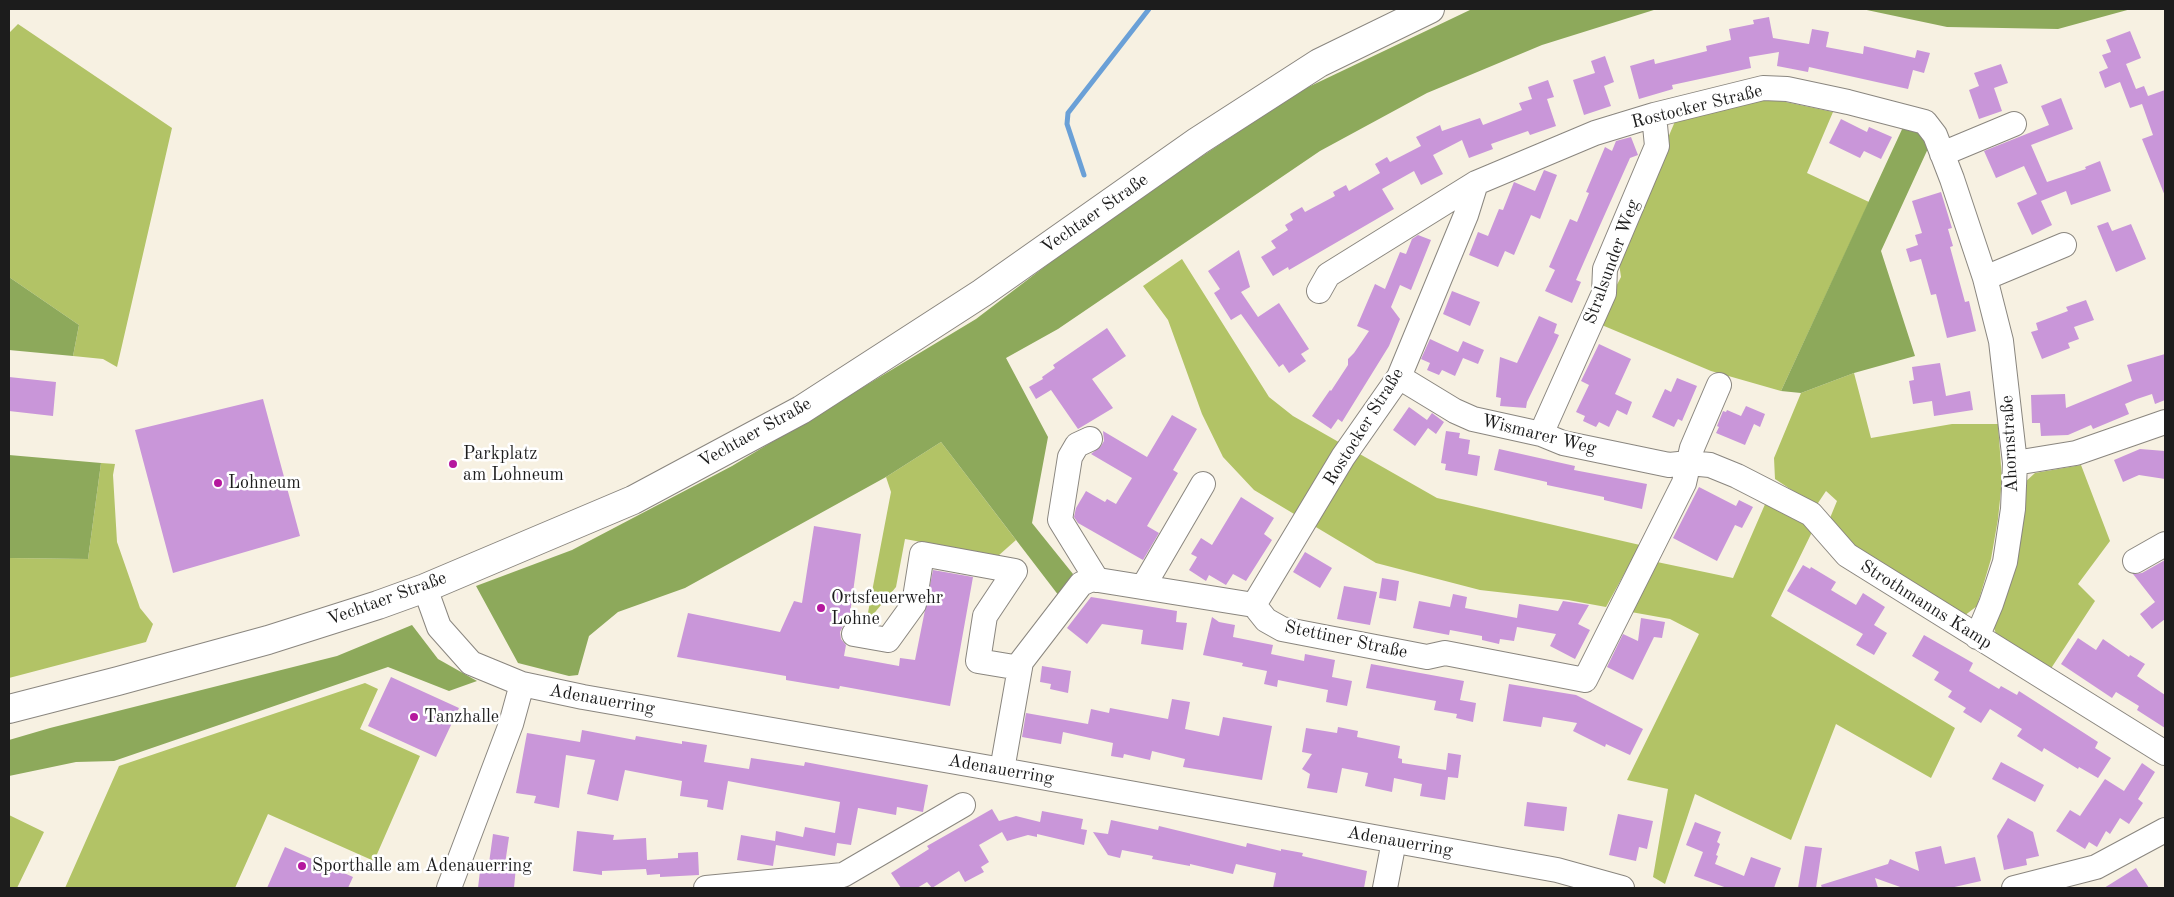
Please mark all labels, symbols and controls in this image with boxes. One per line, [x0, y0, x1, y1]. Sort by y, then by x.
street label: Rostocker Straße [1629, 80, 1765, 134]
street label: Vechtaer Straße [1037, 169, 1153, 259]
street label: Stralsunder Weg [1579, 197, 1645, 327]
street label: Rostocker Straße [1319, 364, 1409, 490]
street label: Vechtaer Straße [695, 393, 815, 473]
street label: Ahornstraße [1997, 395, 2023, 493]
street label: Wismarer Weg [1479, 410, 1599, 460]
place label: Parkplatz am Lohneum [463, 443, 564, 486]
marker: Parkplatz am Lohneum [447, 458, 459, 470]
place label: Lohneum [228, 472, 301, 494]
marker: Lohneum [212, 477, 224, 489]
street label: Strothmanns Kamp [1856, 556, 1996, 654]
street label: Vechtaer Straße [324, 567, 450, 631]
place label: Ortsfeuerwehr Lohne [831, 587, 943, 630]
marker: Ortsfeuerwehr Lohne [815, 602, 827, 614]
street label: Stettiner Straße [1283, 616, 1409, 664]
street label: Adenauerring [547, 680, 657, 720]
place label: Tanzhalle [424, 706, 499, 728]
marker: Tanzhalle [408, 711, 420, 723]
street label: Adenauerring [946, 750, 1056, 790]
street label: Adenauerring [1345, 822, 1455, 862]
place label: Sporthalle am Adenauerring [312, 855, 532, 877]
marker: Sporthalle am Adenauerring [296, 860, 308, 872]

